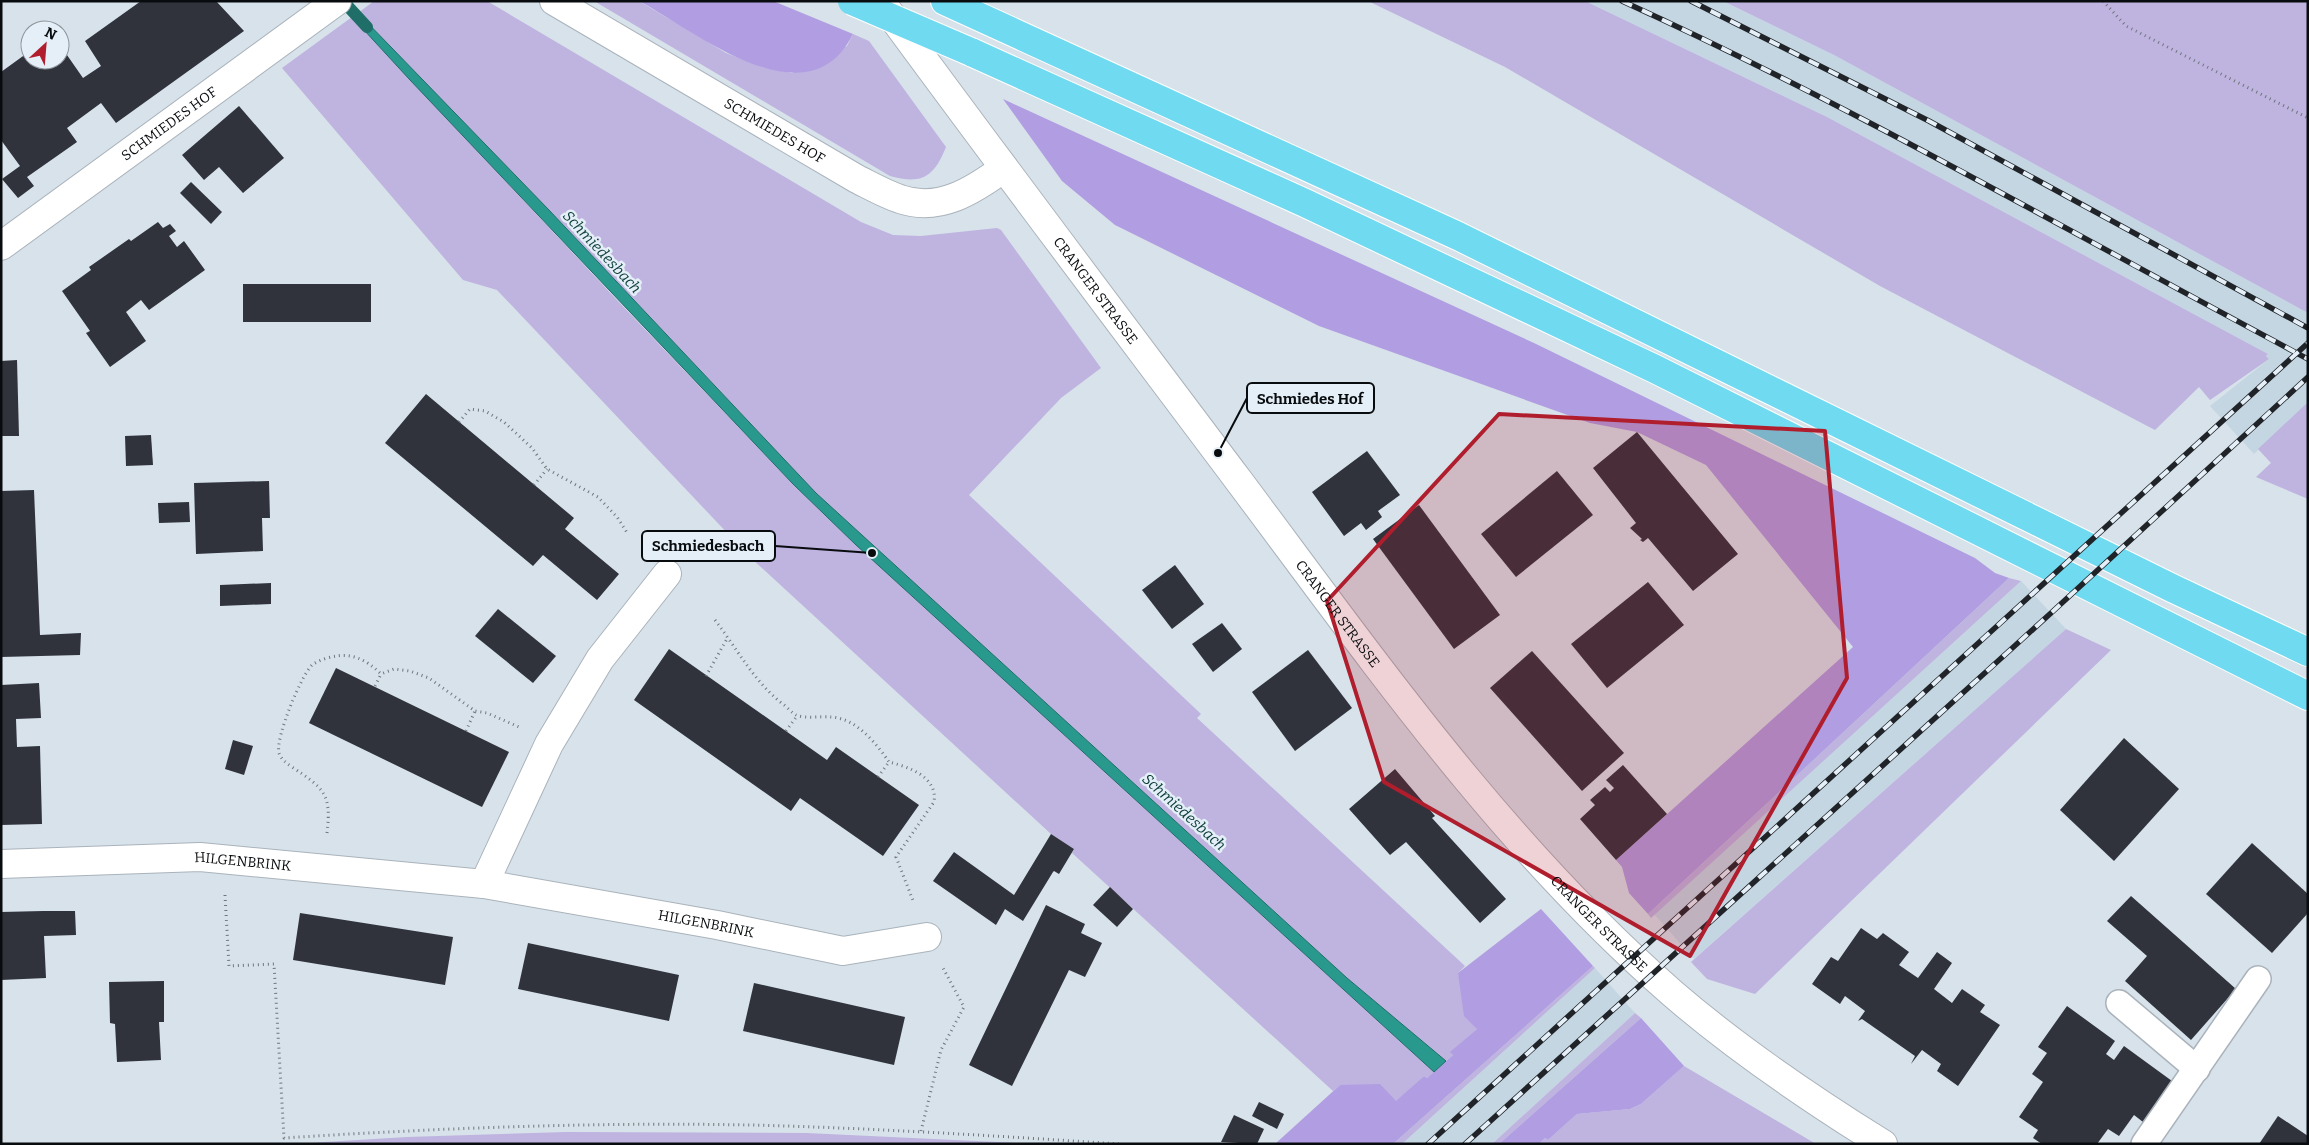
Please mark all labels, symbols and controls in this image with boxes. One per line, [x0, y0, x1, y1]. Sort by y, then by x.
north arrow [20, 20, 70, 70]
text: N [42, 24, 59, 44]
street label: SCHMIEDES HOF [118, 83, 220, 164]
street label: SCHMIEDES HOF [721, 94, 828, 167]
water label: Schmiedesbach [559, 207, 645, 297]
street label: CRANGER STRASSE [1050, 233, 1141, 347]
callout: Schmiedes Hof [1247, 383, 1374, 413]
text: Schmiedes Hof [1257, 390, 1365, 408]
callout: Schmiedesbach [642, 531, 775, 561]
text: Schmiedesbach [652, 537, 765, 555]
street label: CRANGER STRASSE [1292, 557, 1384, 670]
water label: Schmiedesbach [1138, 770, 1230, 854]
street label: HILGENBRINK [194, 848, 292, 874]
street label: CRANGER STRASSE [1547, 872, 1651, 975]
street label: HILGENBRINK [657, 906, 756, 941]

